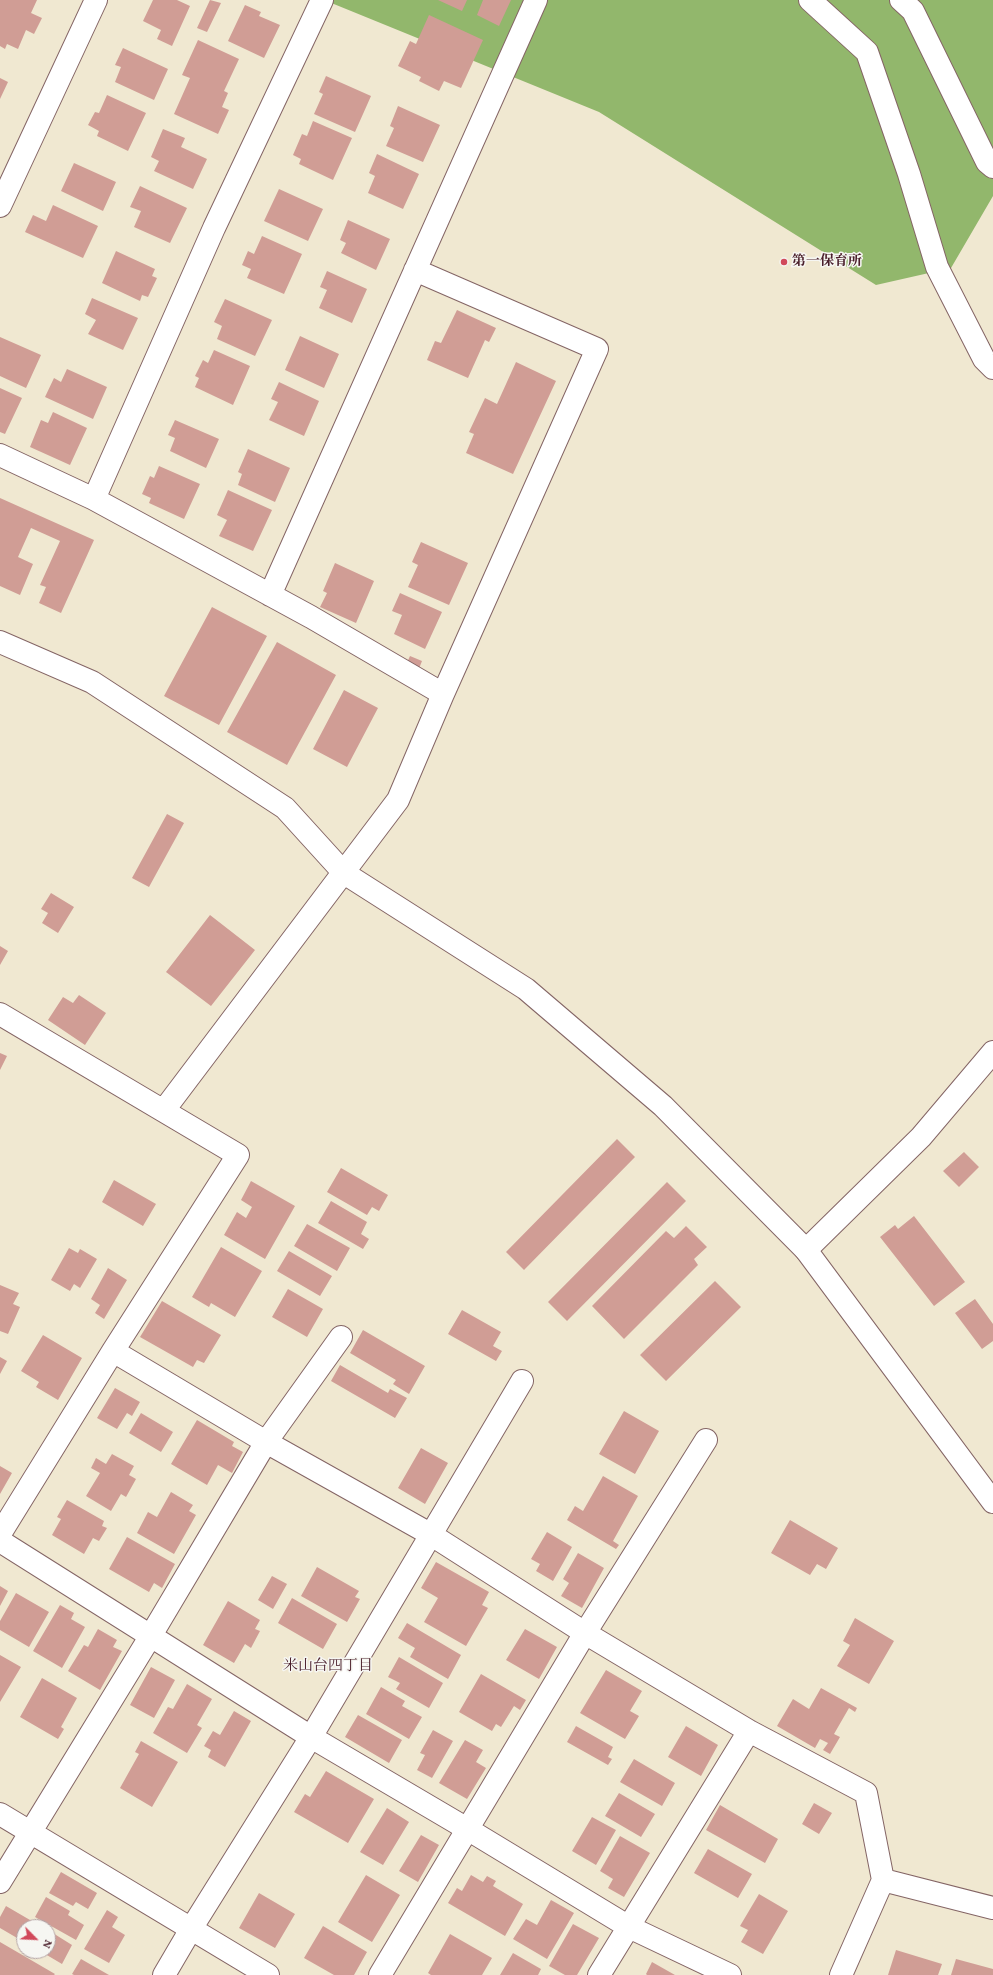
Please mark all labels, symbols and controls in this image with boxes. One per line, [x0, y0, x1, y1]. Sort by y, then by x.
place label: 第一保育所 [792, 254, 862, 270]
marker: 第一保育所 [779, 257, 789, 267]
district label: 米山台四丁目 [283, 1658, 373, 1676]
north arrow [16, 1919, 56, 1959]
text: N [38, 1937, 55, 1950]

